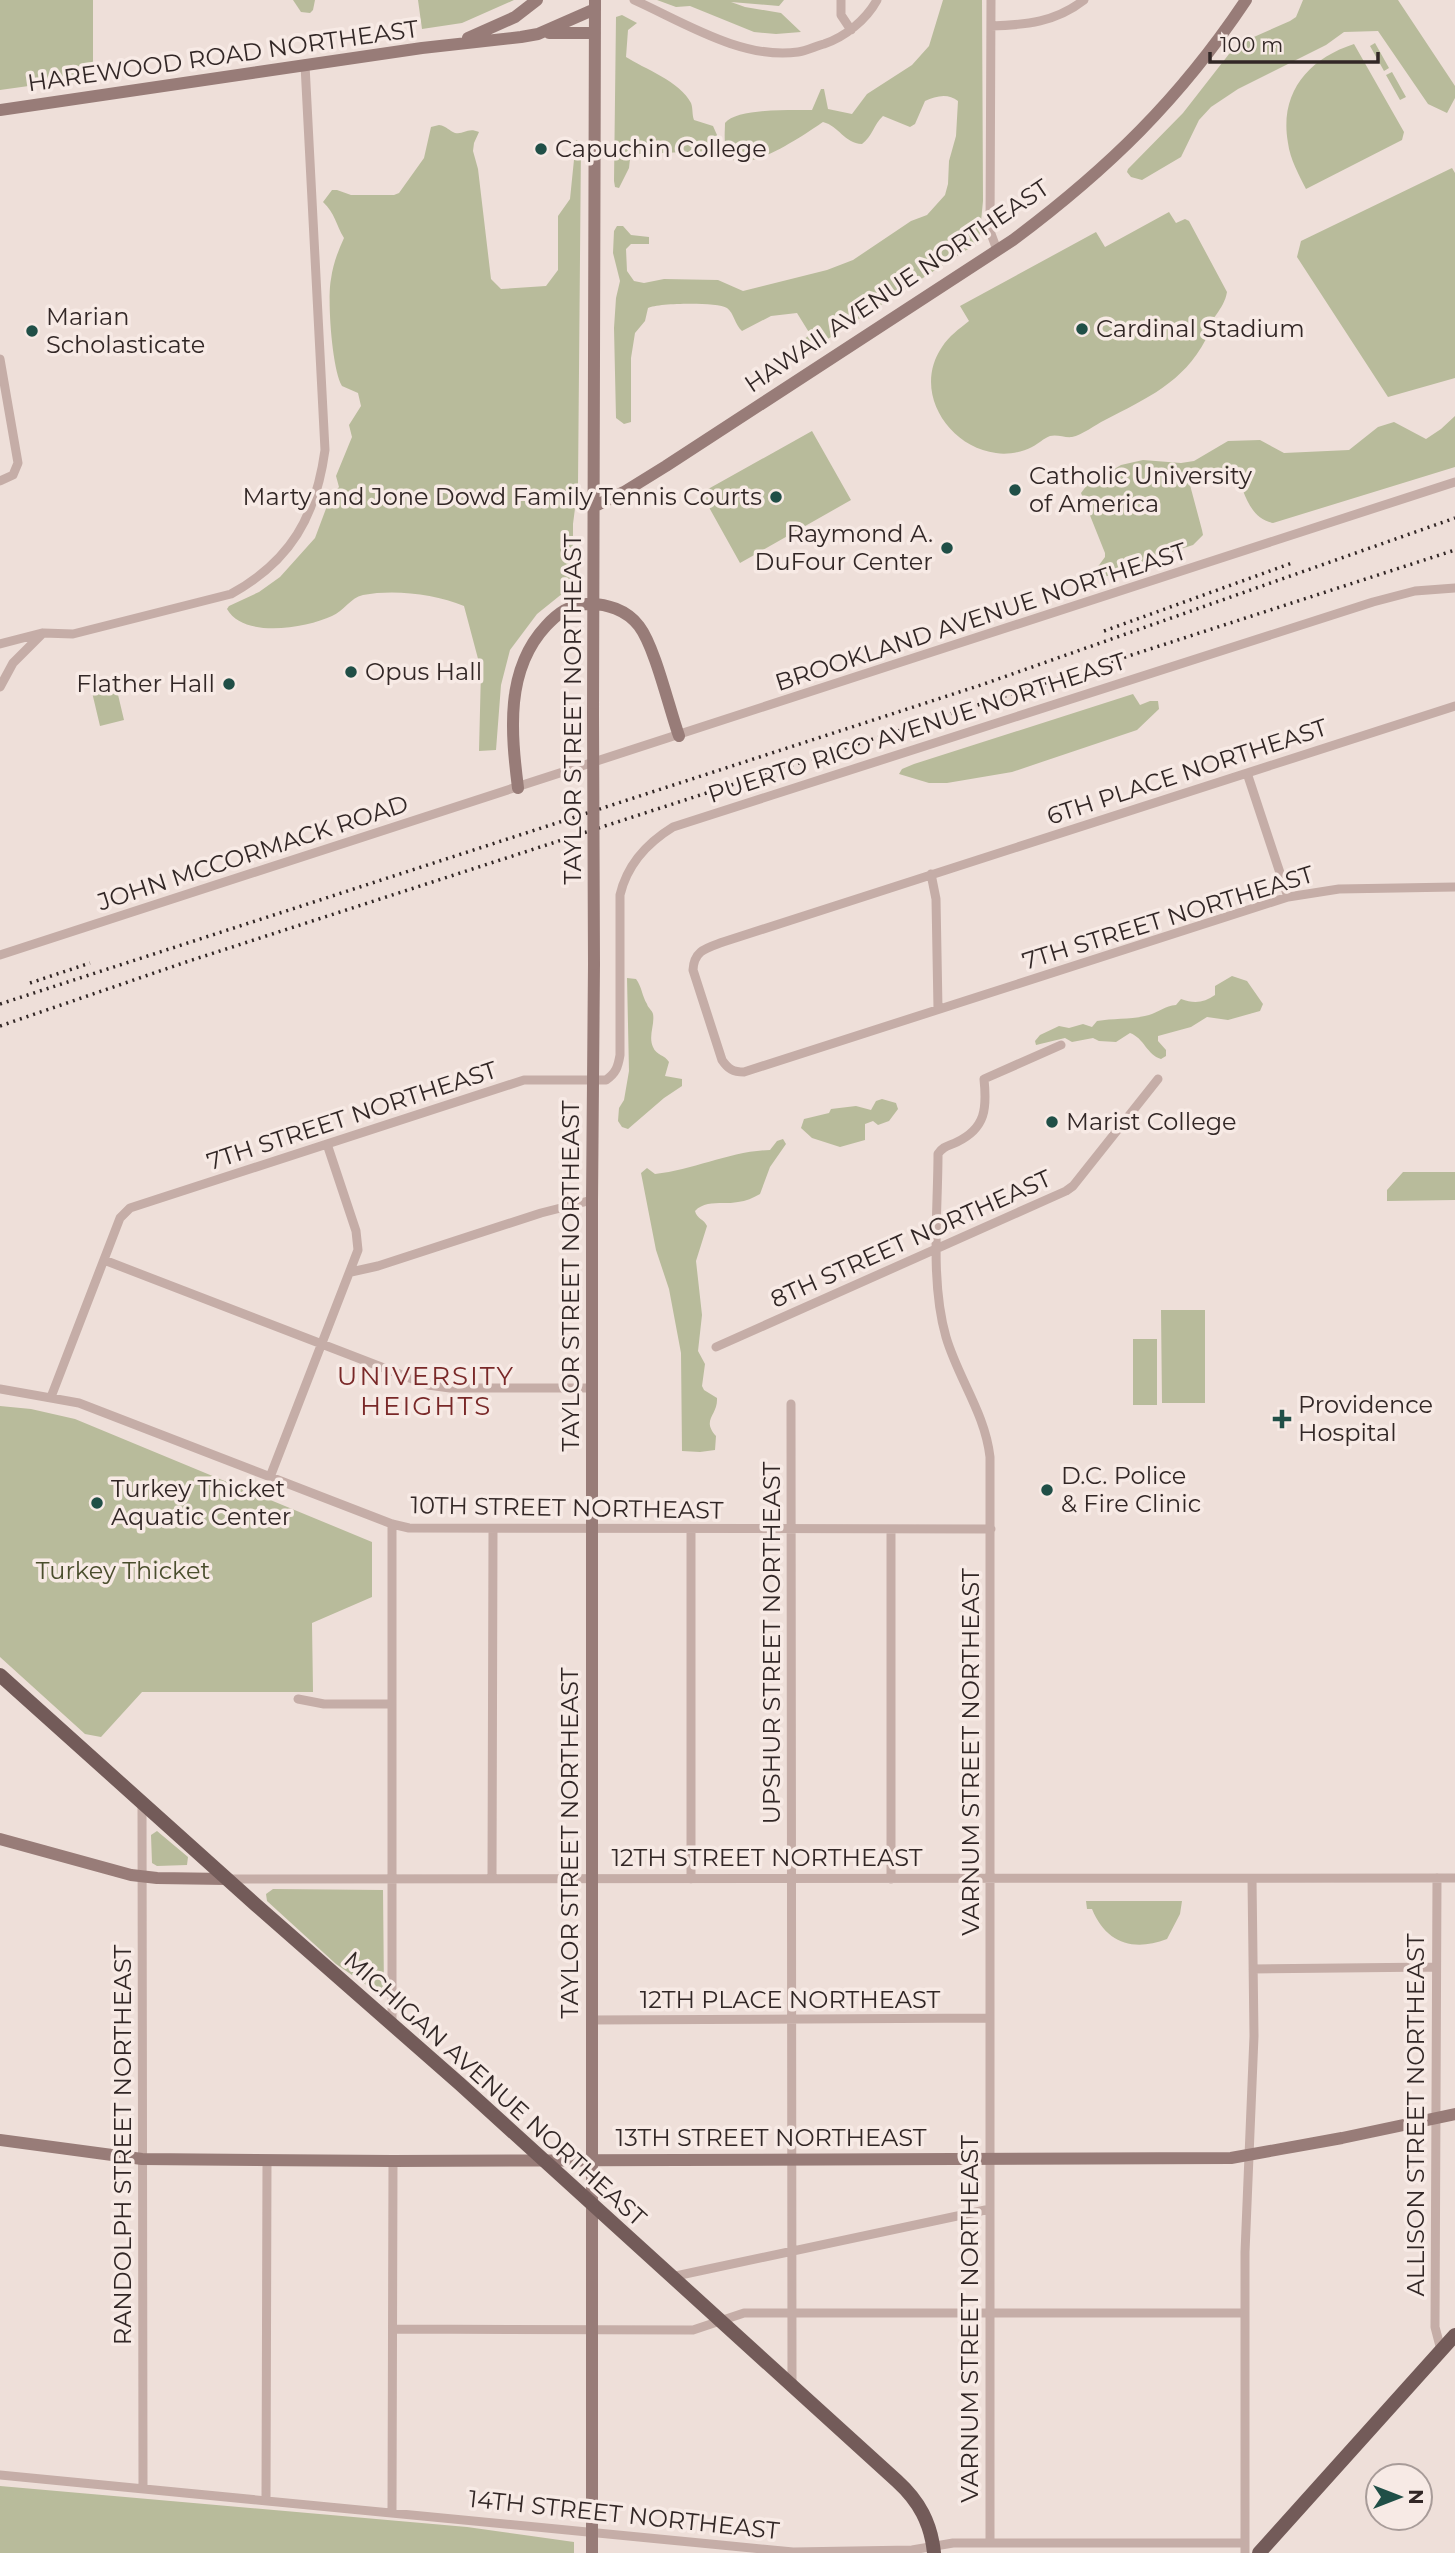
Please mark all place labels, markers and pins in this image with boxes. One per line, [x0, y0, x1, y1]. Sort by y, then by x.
place label: Capuchin College [555, 134, 767, 163]
marker: Capuchin College [533, 141, 549, 157]
place label: Marian Scholasticate [46, 302, 205, 359]
place label: Cardinal Stadium [1096, 314, 1305, 343]
marker: Cardinal Stadium [1074, 321, 1090, 337]
marker: Marian Scholasticate [24, 323, 40, 339]
place label: Catholic University of America [1029, 461, 1252, 518]
place label: Marty and Jone Dowd Family Tennis Courts [243, 482, 762, 511]
marker: Catholic University of America [1007, 482, 1023, 498]
marker: Marty and Jone Dowd Family Tennis Courts [768, 489, 784, 505]
place label: Raymond A. DuFour Center [755, 519, 933, 576]
marker: Raymond A. DuFour Center [939, 540, 955, 556]
place label: Opus Hall [365, 657, 482, 686]
marker: Opus Hall [343, 664, 359, 680]
place label: Flather Hall [76, 669, 215, 698]
marker: Flather Hall [221, 676, 237, 692]
place label: Marist College [1066, 1107, 1237, 1136]
marker: Marist College [1044, 1114, 1060, 1130]
place label: Providence Hospital [1298, 1390, 1433, 1447]
marker: Providence Hospital [1272, 1409, 1292, 1429]
place label: D.C. Police & Fire Clinic [1061, 1461, 1201, 1518]
place label: Turkey Thicket Aquatic Center [111, 1474, 291, 1531]
marker: D.C. Police & Fire Clinic [1039, 1482, 1055, 1498]
marker: Turkey Thicket Aquatic Center [89, 1495, 105, 1511]

